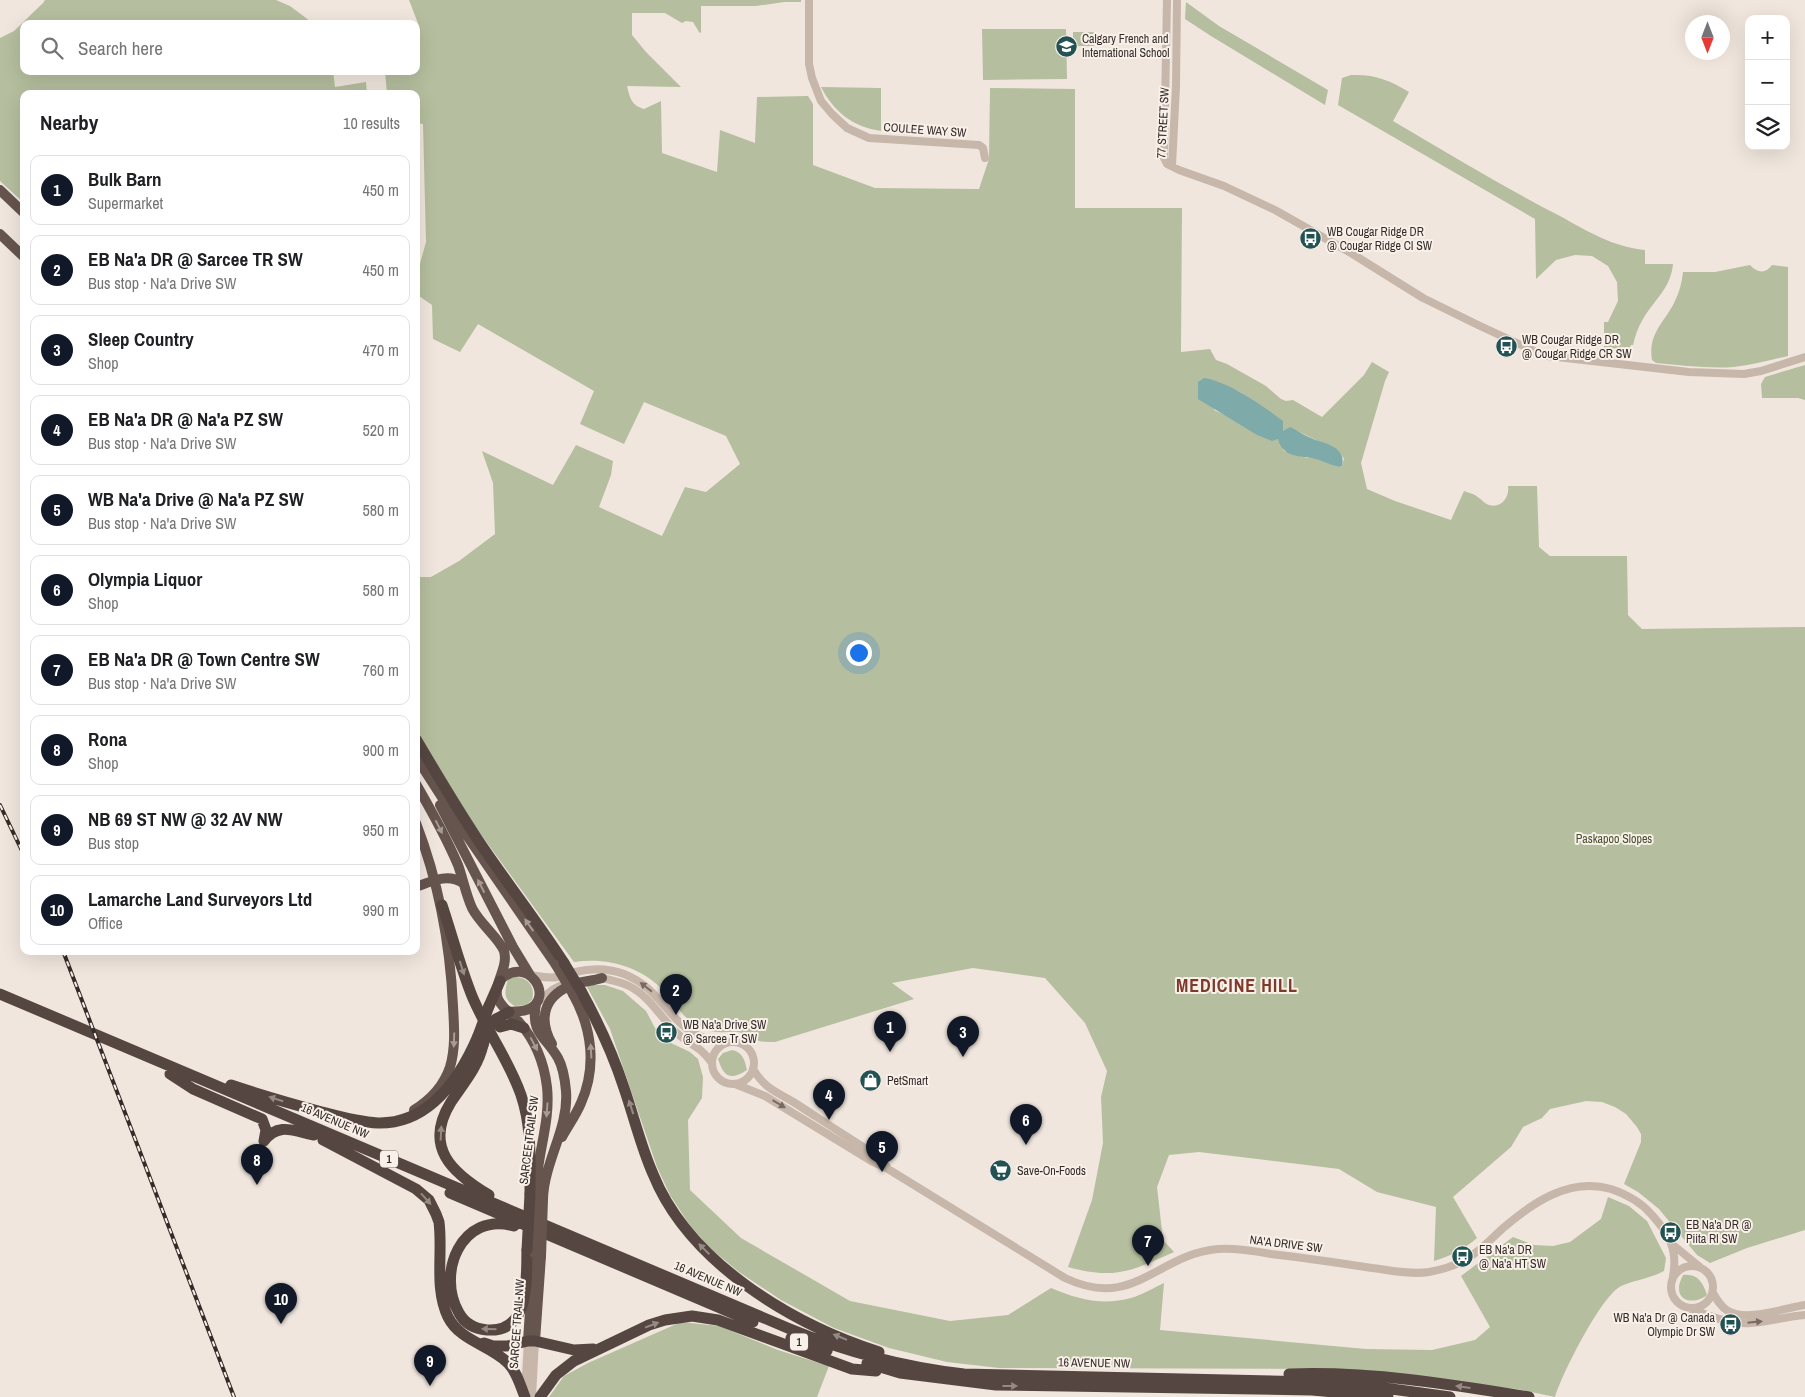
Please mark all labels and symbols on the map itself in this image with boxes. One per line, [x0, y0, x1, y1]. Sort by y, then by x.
north arrow [1685, 15, 1730, 60]
place label: Calgary French and International School [1082, 31, 1170, 61]
school or university icon: Calgary French and International School [1054, 34, 1078, 58]
street label: 77 STREET SW [1153, 86, 1173, 159]
street label: COULEE WAY SW [883, 119, 968, 141]
place label: WB Cougar Ridge DR @ Cougar Ridge CI SW [1327, 224, 1433, 254]
bus stop icon: WB Cougar Ridge DR @ Cougar Ridge CI SW [1299, 227, 1323, 251]
place label: WB Cougar Ridge DR @ Cougar Ridge CR SW [1522, 332, 1632, 362]
bus stop icon: WB Cougar Ridge DR @ Cougar Ridge CR SW [1494, 335, 1518, 359]
your location [846, 640, 872, 666]
one-way arrow [435, 820, 443, 834]
park label: Paskapoo Slopes [1576, 831, 1652, 847]
one-way arrow [477, 879, 485, 894]
one-way arrow [524, 919, 534, 932]
one-way arrow [458, 961, 466, 976]
district label: MEDICINE HILL [1176, 973, 1298, 998]
pin: 2 [660, 974, 692, 1015]
one-way arrow [640, 982, 653, 993]
pin: 1 [874, 1011, 906, 1052]
pin: 3 [947, 1016, 979, 1057]
place label: WB Na'a Drive SW @ Sarcee Tr SW [683, 1017, 767, 1047]
bus stop icon: WB Na'a Drive SW @ Sarcee Tr SW [655, 1020, 679, 1044]
one-way arrow [449, 1033, 457, 1049]
one-way arrow [530, 1037, 538, 1051]
one-way arrow [586, 1043, 594, 1059]
shop icon: PetSmart [859, 1069, 883, 1093]
place label: PetSmart [887, 1073, 928, 1089]
pin: 4 [813, 1079, 845, 1120]
one-way arrow [268, 1094, 283, 1102]
street label: SARCEE TRAIL SW [516, 1094, 542, 1185]
one-way arrow [626, 1099, 634, 1114]
street label: 16 AVENUE NW [299, 1100, 372, 1143]
one-way arrow [773, 1100, 786, 1109]
one-way arrow [543, 1102, 551, 1118]
pin: 6 [1010, 1104, 1042, 1145]
one-way arrow [437, 1124, 445, 1140]
pin: 5 [866, 1131, 898, 1172]
pin: 8 [241, 1144, 273, 1185]
road number: 1 [380, 1150, 398, 1168]
supermarket icon: Save-On-Foods [989, 1159, 1013, 1183]
place label: Save-On-Foods [1017, 1163, 1086, 1179]
one-way arrow [420, 1192, 432, 1204]
place label: EB Na'a DR @ Piita RI SW [1686, 1217, 1751, 1247]
bus stop icon: EB Na'a DR @ Piita RI SW [1658, 1220, 1682, 1244]
pin: 7 [1132, 1225, 1164, 1266]
street label: NA'A DRIVE SW [1249, 1232, 1324, 1256]
place label: EB Na'a DR @ Na'a HT SW [1479, 1242, 1547, 1272]
one-way arrow [699, 1243, 711, 1255]
bus stop icon: EB Na'a DR @ Na'a HT SW [1451, 1245, 1475, 1269]
street label: 16 AVENUE NW [672, 1258, 745, 1301]
street label: SARCEE TRAIL NW [506, 1278, 528, 1369]
pin: 10 [265, 1283, 297, 1324]
place label: WB Na'a Dr @ Canada Olympic Dr SW [1613, 1310, 1716, 1340]
bus stop icon: WB Na'a Dr @ Canada Olympic Dr SW [1719, 1313, 1743, 1337]
one-way arrow [1747, 1318, 1763, 1326]
one-way arrow [645, 1321, 660, 1329]
one-way arrow [481, 1325, 497, 1333]
one-way arrow [833, 1333, 847, 1341]
road number: 1 [790, 1334, 808, 1350]
pin: 9 [414, 1345, 446, 1386]
street label: 16 AVENUE NW [1058, 1354, 1131, 1372]
one-way arrow [1002, 1382, 1018, 1390]
one-way arrow [1455, 1382, 1471, 1390]

